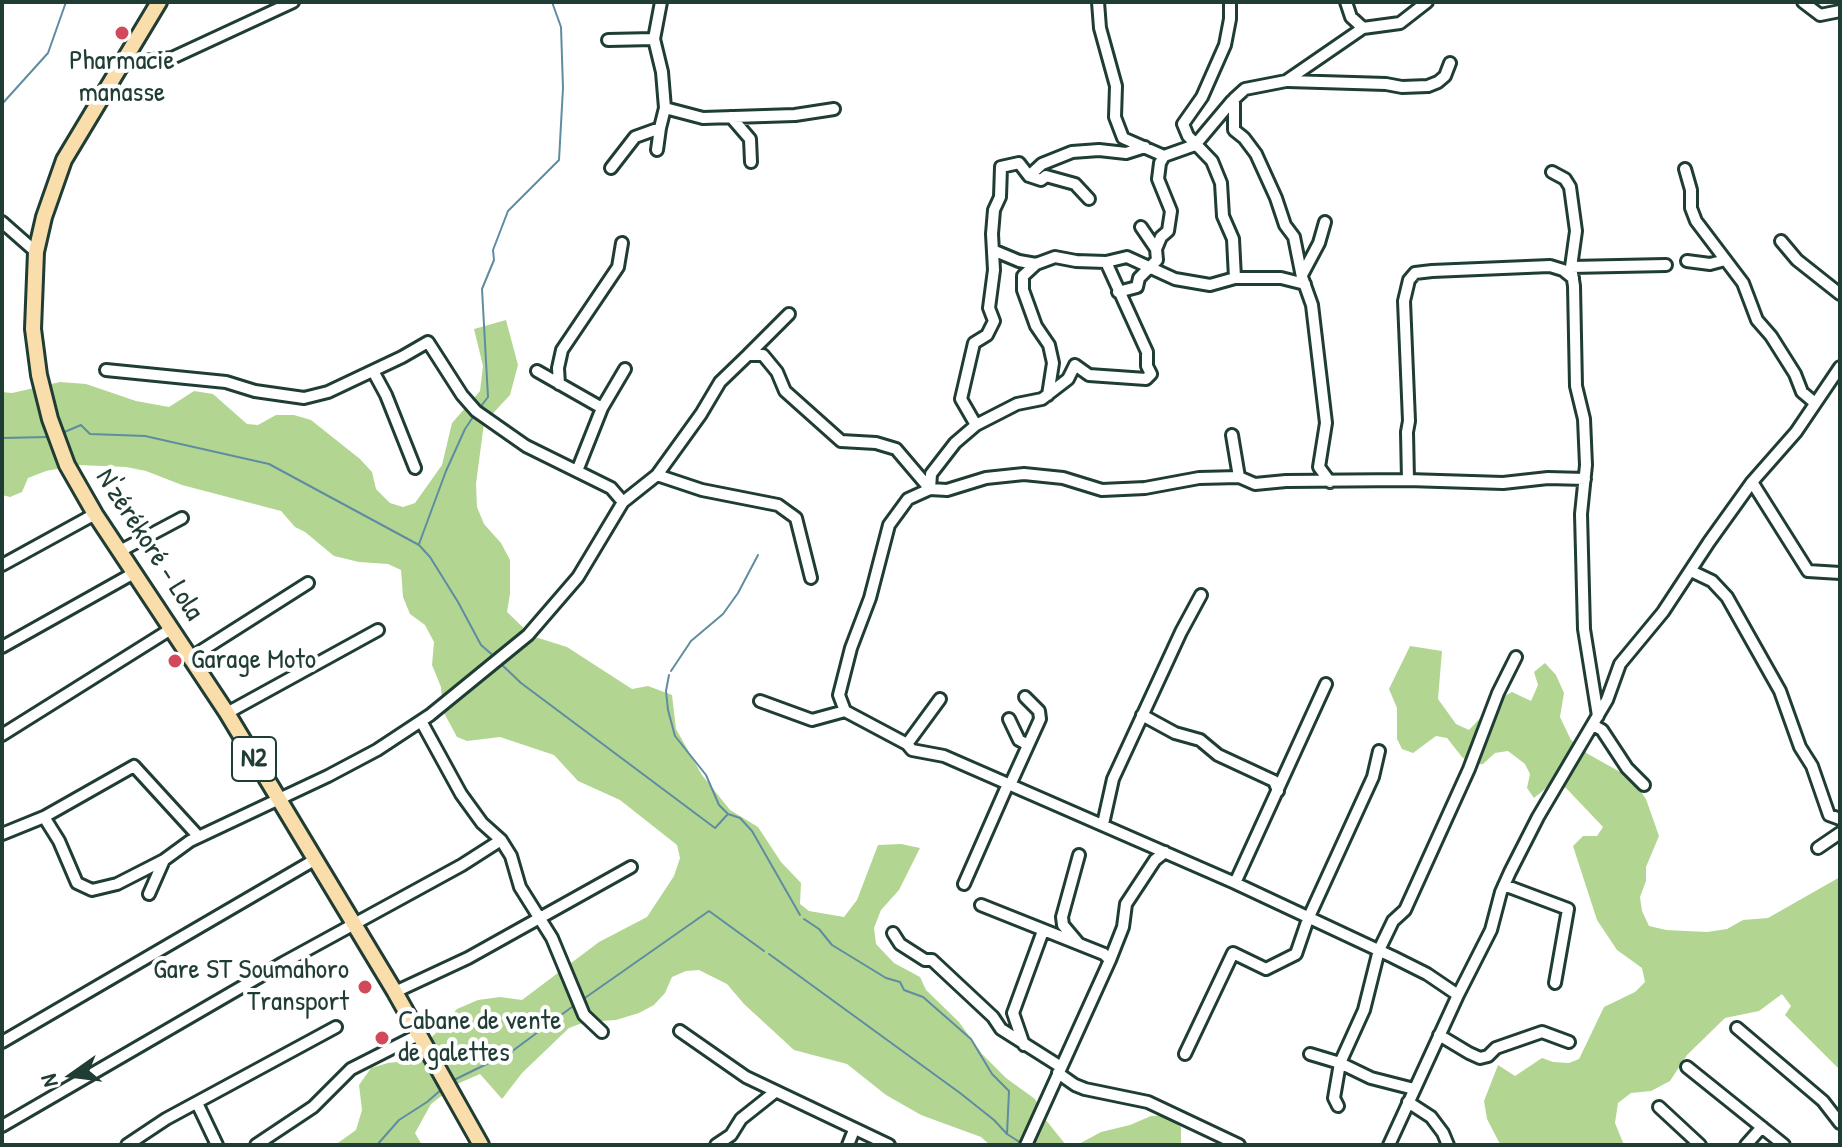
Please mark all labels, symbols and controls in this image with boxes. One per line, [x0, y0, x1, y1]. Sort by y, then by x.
marker: Pharmacie manasse [113, 24, 131, 42]
place label: Pharmacie manasse [69, 45, 175, 111]
street label: N'zérékoré - Lola [88, 463, 210, 627]
place label: Garage Moto [191, 644, 316, 678]
marker: Garage Moto [166, 652, 184, 670]
road number: N2 [232, 737, 276, 781]
place label: Gare ST Soumahoro Transport [153, 954, 349, 1020]
marker: Gare ST Soumahoro Transport [356, 978, 374, 996]
place label: Cabane de vente de galettes [398, 1005, 561, 1071]
marker: Cabane de vente de galettes [373, 1029, 391, 1047]
north arrow [32, 1035, 112, 1115]
text: N [33, 1071, 65, 1090]

